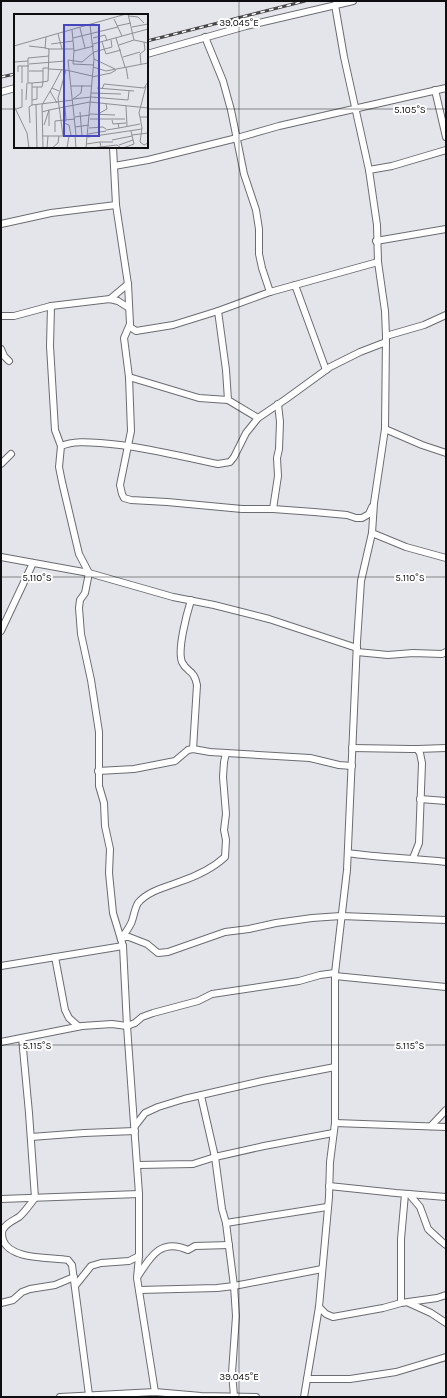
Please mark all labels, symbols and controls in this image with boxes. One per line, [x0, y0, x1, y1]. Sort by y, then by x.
inset map [14, 14, 148, 148]
text: 39.045°E [219, 17, 259, 29]
text: 5.105°S [394, 104, 426, 116]
text: 5.110°S [22, 572, 52, 584]
text: 5.110°S [395, 572, 425, 584]
text: 5.115°S [22, 1040, 52, 1052]
text: 5.115°S [395, 1040, 425, 1052]
text: 39.045°E [219, 1371, 259, 1383]

